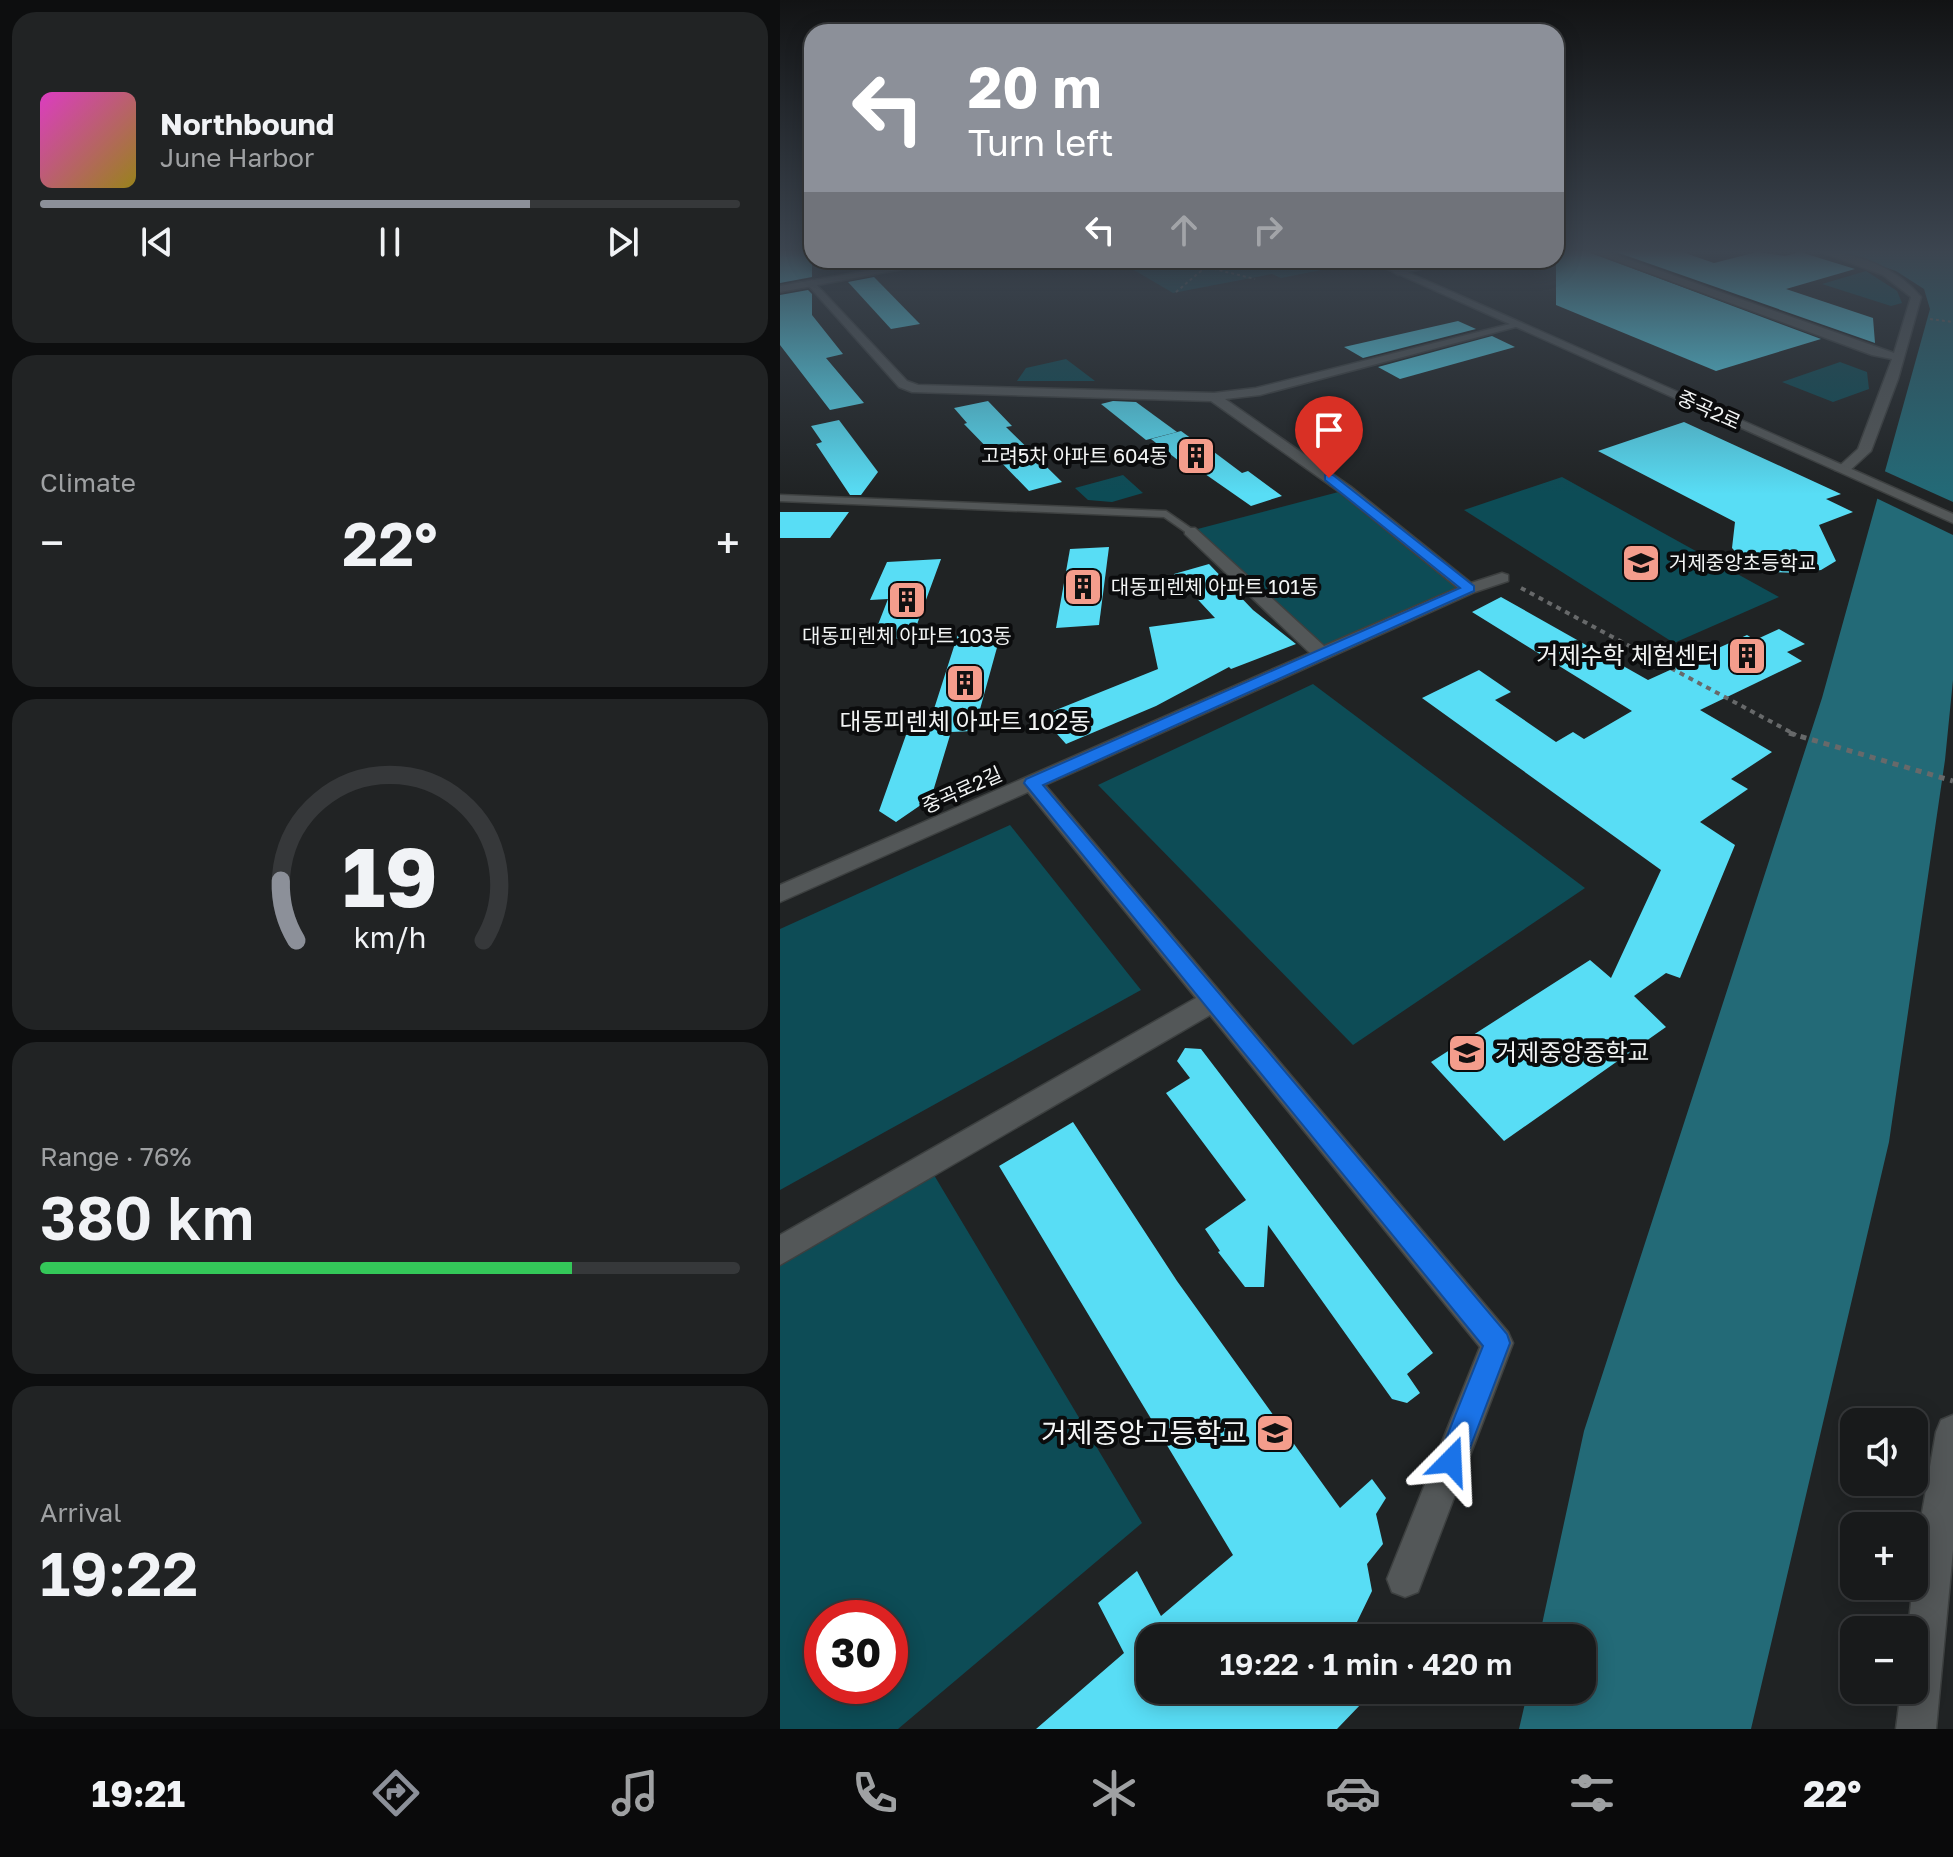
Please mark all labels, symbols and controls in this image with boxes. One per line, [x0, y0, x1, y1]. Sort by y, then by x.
text: 20 m [968, 53, 1102, 120]
icon: left [836, 56, 940, 160]
text: Northbound [160, 106, 334, 142]
text: Turn left [968, 121, 1114, 164]
text: June Harbor [160, 142, 314, 173]
icon: left [1078, 208, 1122, 252]
icon: ahead [1162, 208, 1206, 252]
icon: right [1246, 208, 1290, 252]
icon: previous [135, 220, 179, 264]
icon: pause [368, 220, 412, 264]
icon: next [601, 220, 645, 264]
street label: 중곡2로 [1674, 385, 1745, 434]
pin [1295, 396, 1363, 478]
icon: arrive [1307, 408, 1351, 452]
building icon: 고려5차 아파트 604동 [1175, 435, 1217, 477]
place label: 고려5차 아파트 604동 [981, 443, 1168, 467]
text: Climate [40, 467, 136, 498]
text: 22° [342, 507, 438, 579]
text: − [40, 516, 64, 569]
text: + [716, 516, 740, 569]
school or university icon: 거제중앙초등학교 [1620, 542, 1662, 584]
place label: 거제중앙초등학교 [1669, 550, 1816, 574]
building icon: 대동피렌체 아파트 101동 [1062, 566, 1104, 608]
place label: 대동피렌체 아파트 101동 [1111, 574, 1318, 598]
building icon: 대동피렌체 아파트 103동 [886, 579, 928, 621]
place label: 대동피렌체 아파트 103동 [802, 623, 1012, 647]
building icon: 거제수학 체험센터 [1726, 635, 1768, 677]
place label: 거제수학 체험센터 [1536, 640, 1719, 669]
building icon: 대동피렌체 아파트 102동 [944, 662, 986, 704]
place label: 대동피렌체 아파트 102동 [839, 706, 1091, 735]
street label: 중곡로2길 [918, 761, 1005, 817]
text: 19 [342, 824, 438, 924]
text: km/h [354, 920, 426, 954]
school or university icon: 거제중앙중학교 [1446, 1032, 1488, 1074]
place label: 거제중앙중학교 [1495, 1037, 1650, 1066]
text: Range · 76% [40, 1141, 191, 1172]
text: 380 km [40, 1181, 254, 1253]
map controls [1840, 1408, 1928, 1704]
button: sound [1840, 1408, 1928, 1496]
school or university icon: 거제중앙고등학교 [1254, 1412, 1296, 1454]
place label: 거제중앙고등학교 [1041, 1416, 1247, 1449]
position arrow [1409, 1419, 1493, 1503]
text: Arrival [40, 1497, 121, 1528]
button: + [1840, 1512, 1928, 1600]
text: 19:22 [40, 1537, 198, 1609]
speed limit sign: 30 [804, 1600, 908, 1704]
button: − [1840, 1616, 1928, 1704]
text: 19:22 · 1 min · 420 m [1220, 1646, 1512, 1682]
icon: directions [368, 1765, 424, 1821]
icon: music [607, 1765, 663, 1821]
icon: phone [847, 1765, 903, 1821]
icon: climate [1086, 1765, 1142, 1821]
icon: car [1325, 1765, 1381, 1821]
icon: filters [1564, 1765, 1620, 1821]
text: 19:21 [92, 1772, 185, 1815]
text: 22° [1803, 1772, 1861, 1815]

